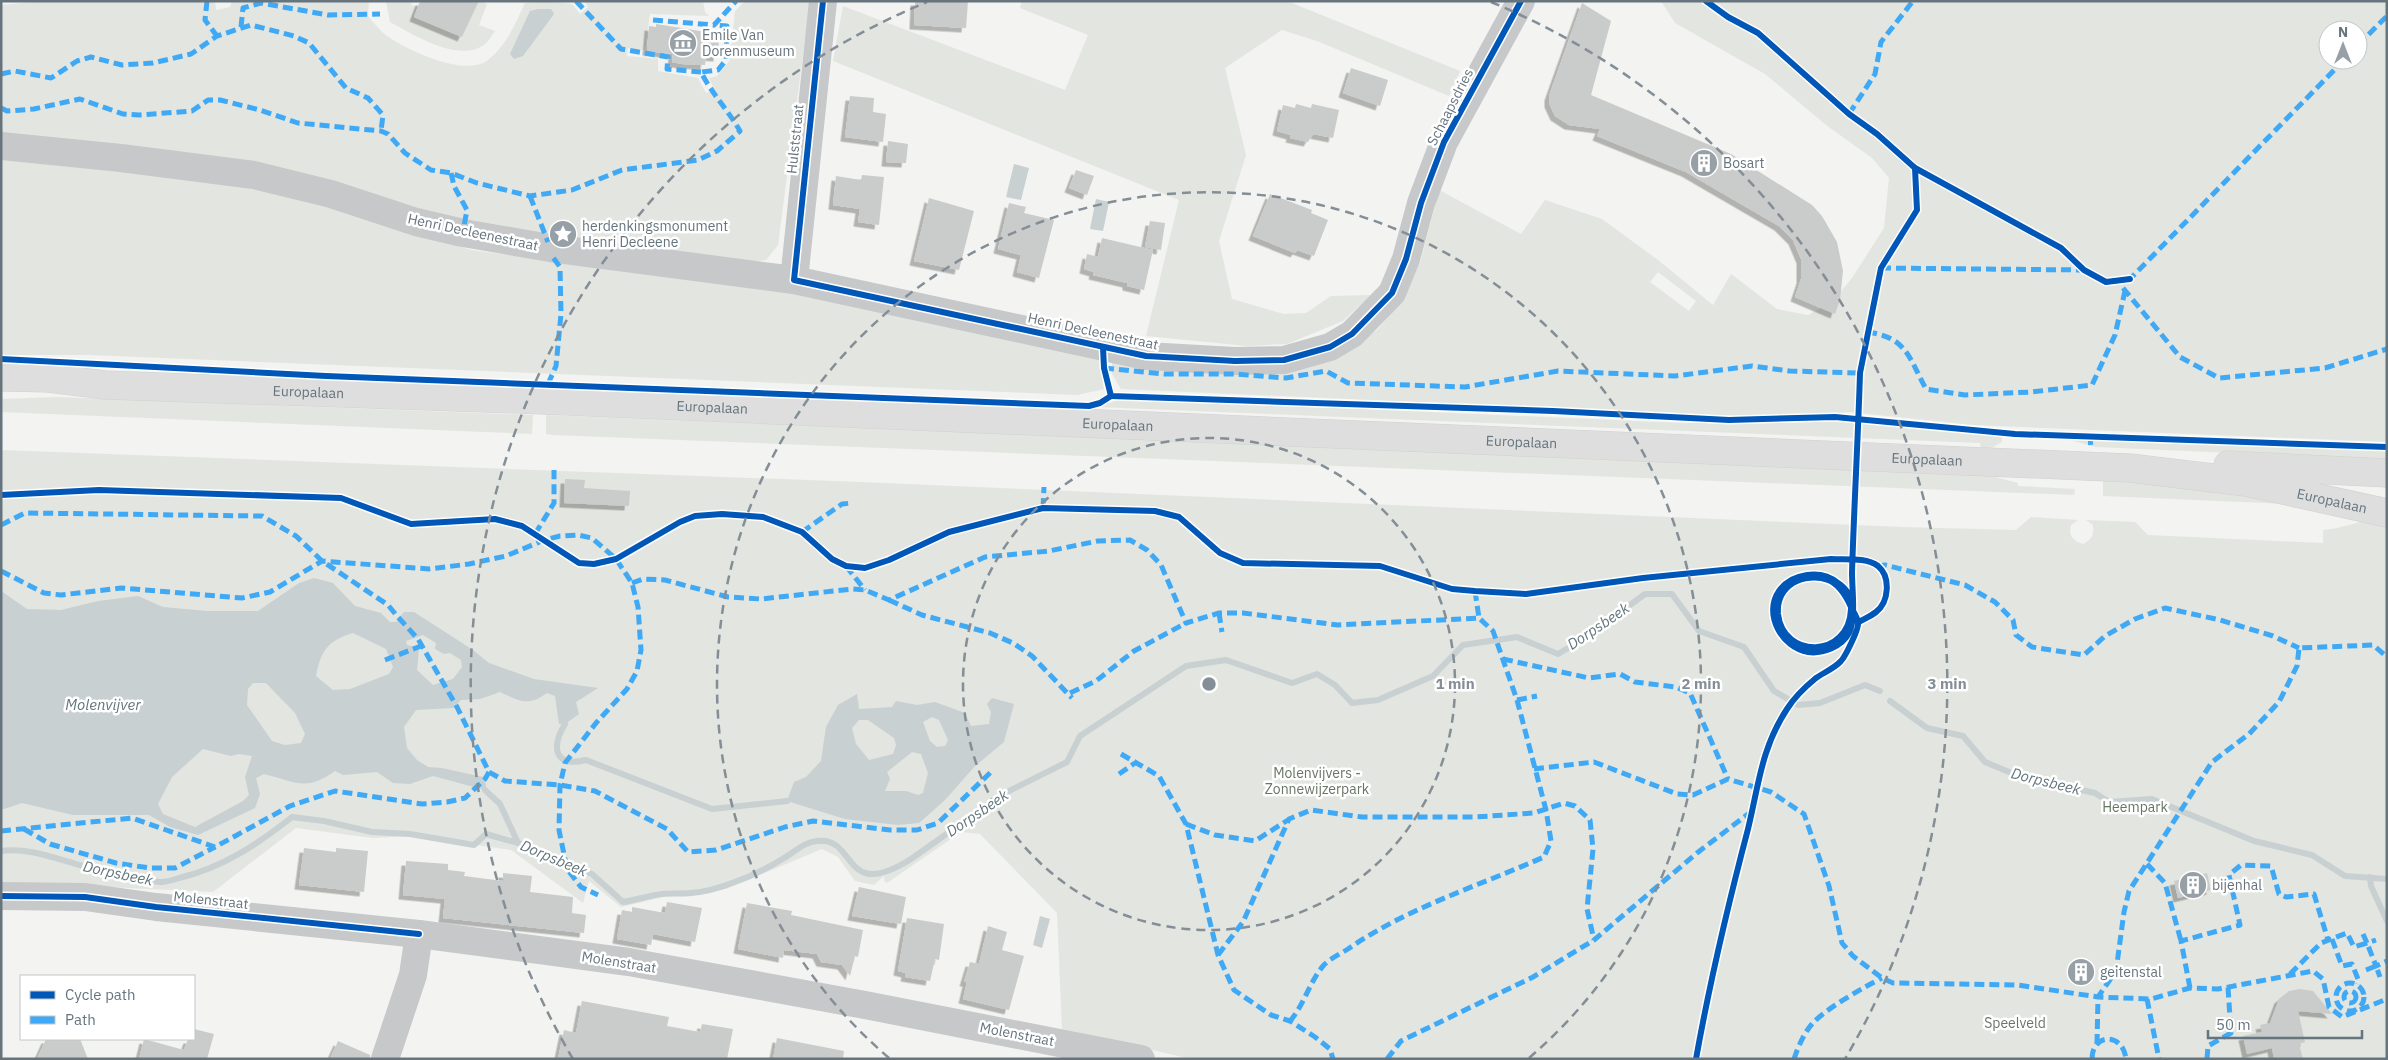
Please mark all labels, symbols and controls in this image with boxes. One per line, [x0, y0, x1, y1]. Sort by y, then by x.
north arrow [2318, 20, 2368, 70]
text: N [2338, 23, 2348, 41]
place label: Emile Van Dorenmuseum [702, 26, 795, 60]
museum icon: Emile Van Dorenmuseum [668, 28, 698, 58]
street label: Schaapsdries [1423, 65, 1477, 149]
street label: Hulststraat [782, 103, 808, 175]
building icon: Bosart [1689, 148, 1719, 178]
place label: Bosart [1723, 154, 1764, 172]
street label: Henri Decleenestraat [406, 209, 540, 255]
place label: herdenkingsmonument Henri Decleene [582, 217, 728, 251]
place icon: herdenkingsmonument Henri Decleene [548, 219, 578, 249]
street label: Henri Decleenestraat [1026, 308, 1160, 354]
street label: Europalaan [272, 382, 344, 402]
street label: Europalaan [676, 397, 748, 418]
street label: Europalaan [1082, 414, 1154, 435]
street label: Europalaan [1485, 431, 1557, 452]
street label: Europalaan [1891, 449, 1963, 470]
street label: Europalaan [2295, 484, 2369, 517]
water label: Dorpsbeek [1563, 598, 1633, 654]
text: 1 min [1435, 674, 1475, 693]
text: 2 min [1681, 674, 1721, 693]
text: 3 min [1927, 674, 1967, 693]
centre of rings [1200, 675, 1218, 693]
water label: Molenvijver [65, 695, 141, 714]
water label: Dorpsbeek [2009, 763, 2083, 799]
park label: Molenvijvers - Zonnewijzerpark [1265, 764, 1370, 798]
water label: Dorpsbeek [942, 785, 1012, 841]
park label: Heempark [2102, 798, 2168, 816]
water label: Dorpsbeek [518, 835, 591, 881]
water label: Dorpsbeek [81, 856, 155, 890]
building icon: bijenhal [2178, 870, 2208, 900]
place label: bijenhal [2212, 876, 2262, 894]
street label: Molenstraat [173, 887, 249, 913]
street label: Molenstraat [580, 947, 658, 977]
building icon: geitenstal [2066, 957, 2096, 987]
place label: geitenstal [2100, 963, 2162, 981]
legend [20, 975, 195, 1040]
text: Cycle path [65, 985, 136, 1004]
scale bar [2208, 1008, 2362, 1040]
text: Path [65, 1010, 96, 1029]
park label: Speelveld [1984, 1014, 2046, 1032]
text: 50 m [2216, 1015, 2251, 1034]
street label: Molenstraat [978, 1018, 1056, 1050]

